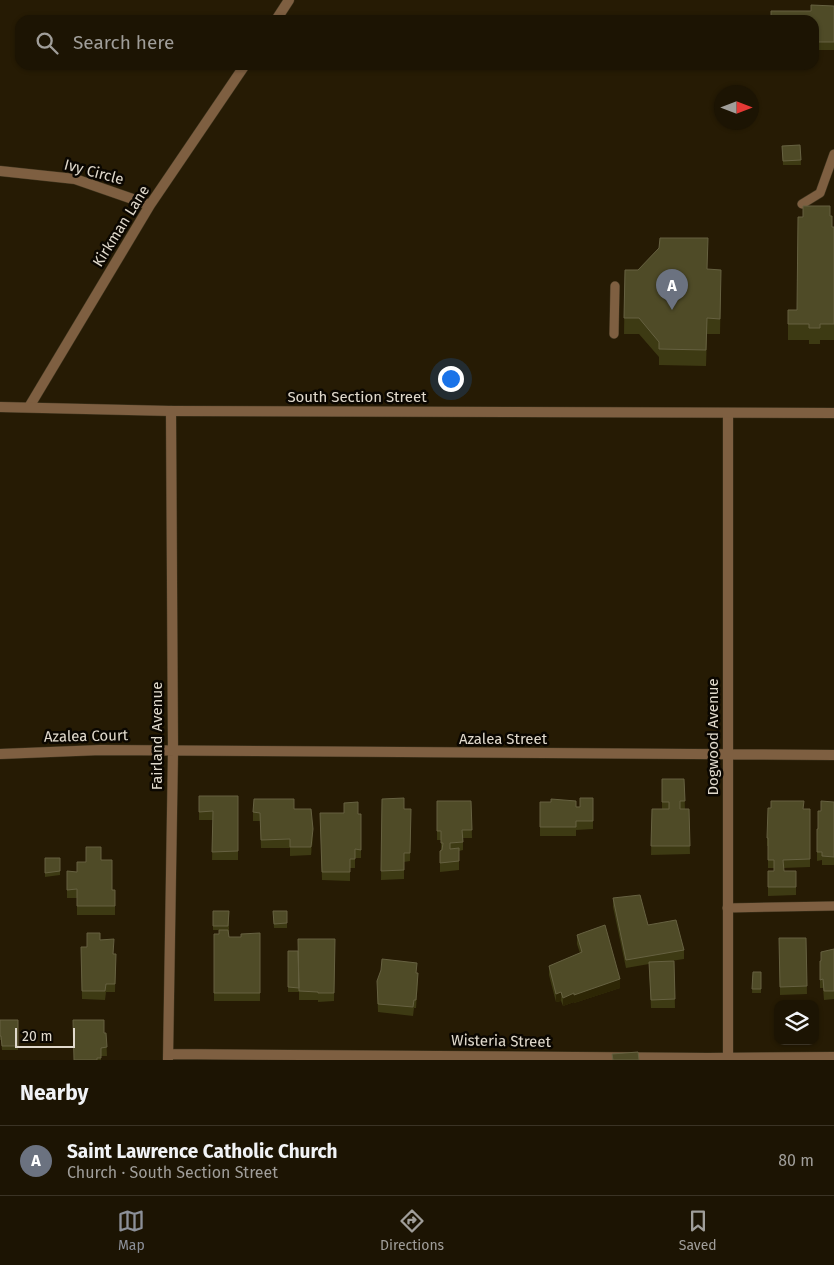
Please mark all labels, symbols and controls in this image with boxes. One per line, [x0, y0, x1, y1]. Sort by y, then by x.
search box [15, 15, 819, 70]
icon: search [33, 29, 61, 57]
text: Search here [73, 31, 174, 54]
north arrow [714, 85, 759, 130]
street label: Ivy Circle [62, 155, 126, 189]
street label: Kirkman Lane [89, 182, 153, 270]
pin: A [656, 269, 688, 310]
your location [438, 366, 464, 392]
street label: South Section Street [287, 388, 427, 406]
street label: Dogwood Avenue [704, 678, 722, 796]
street label: Fairland Avenue [148, 682, 166, 790]
street label: Azalea Court [44, 726, 129, 746]
street label: Azalea Street [459, 730, 548, 748]
map controls [774, 1000, 819, 1045]
button: layers [774, 1000, 819, 1045]
scale bar [15, 1025, 75, 1048]
text: 20 m [22, 1028, 52, 1045]
street label: Wisteria Street [451, 1031, 552, 1051]
text: Nearby [20, 1080, 88, 1106]
text: Saint Lawrence Catholic Church [67, 1140, 338, 1163]
text: A [31, 1151, 41, 1170]
text: 80 m [778, 1151, 814, 1170]
text: Church · South Section Street [67, 1163, 278, 1182]
tab: Map [117, 1207, 145, 1254]
tab: Directions [380, 1207, 444, 1254]
tab: Saved [679, 1207, 717, 1254]

